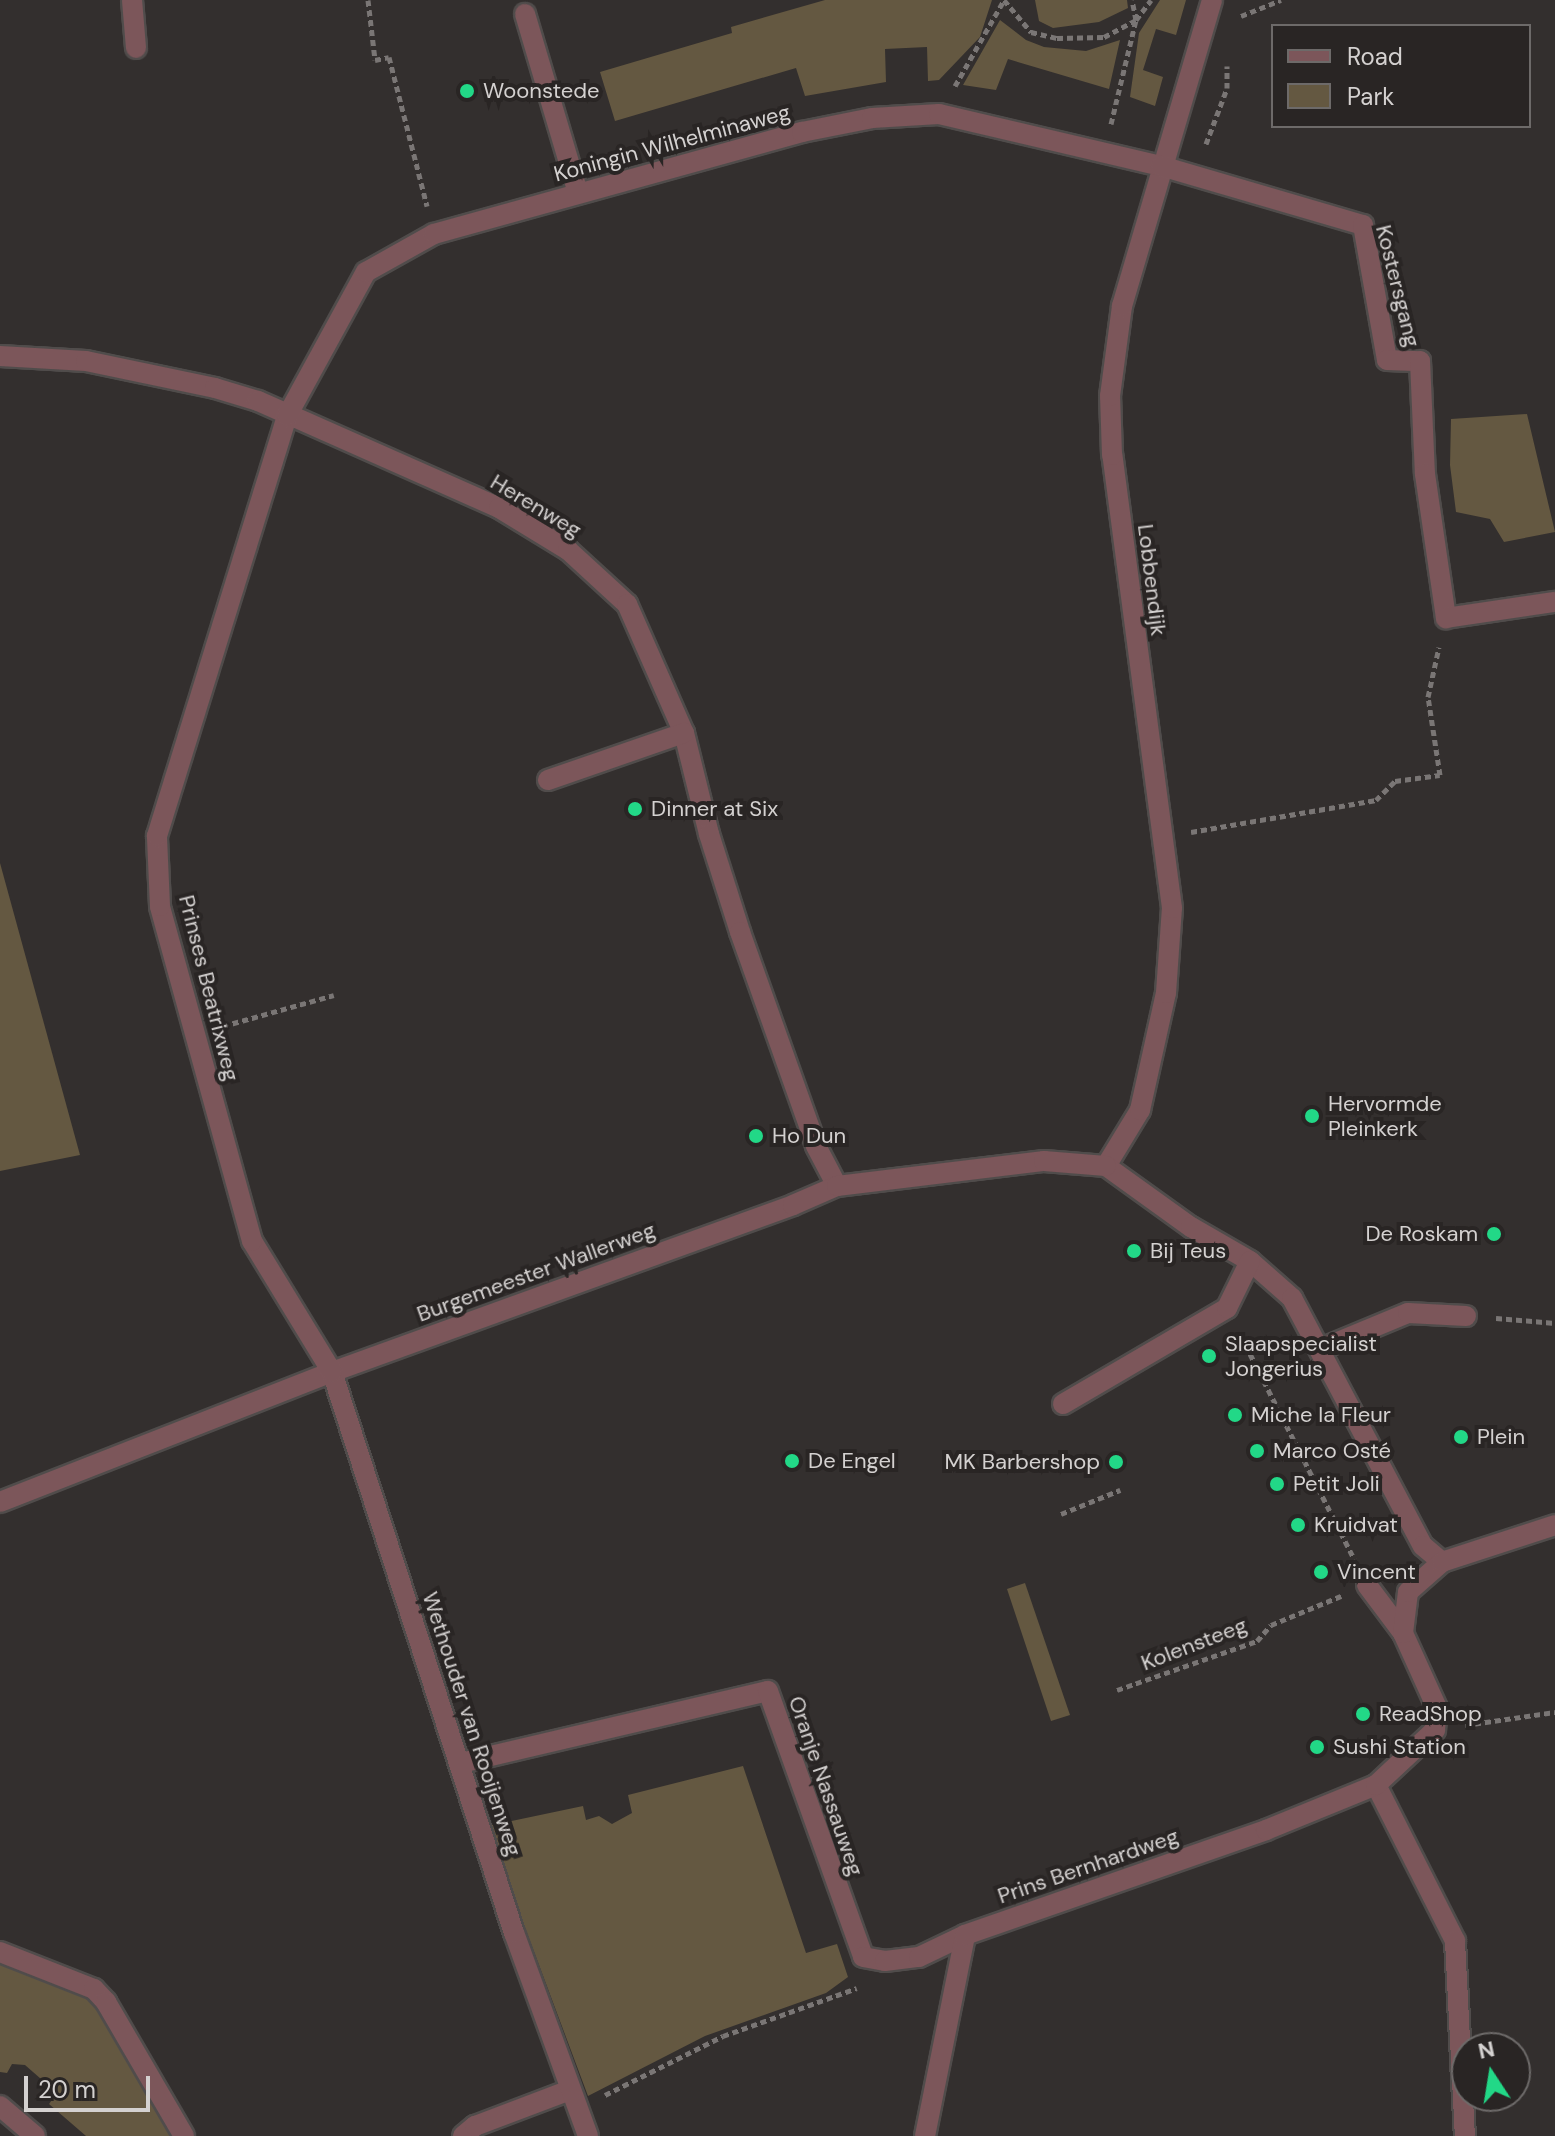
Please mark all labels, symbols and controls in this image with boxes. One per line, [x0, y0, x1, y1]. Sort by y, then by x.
legend [1271, 24, 1531, 128]
text: Road [1347, 41, 1403, 72]
place label: Woonstede [483, 78, 600, 104]
text: Park [1347, 81, 1394, 112]
marker: Woonstede [458, 82, 476, 100]
street label: Koningin Wilhelminaweg [551, 99, 793, 187]
street label: Kostersgang [1370, 222, 1426, 350]
street label: Herenweg [486, 469, 586, 543]
street label: Lobbendijk [1132, 523, 1172, 637]
place label: Dinner at Six [651, 796, 778, 822]
marker: Dinner at Six [626, 800, 644, 818]
street label: Prinses Beatrixweg [173, 892, 245, 1084]
place label: Hervormde Pleinkerk [1328, 1090, 1442, 1142]
marker: Hervormde Pleinkerk [1303, 1107, 1321, 1125]
place label: Ho Dun [772, 1123, 846, 1149]
marker: Ho Dun [747, 1127, 765, 1145]
street label: Burgemeester Wallerweg [413, 1217, 659, 1327]
place label: De Roskam [1365, 1221, 1478, 1247]
marker: De Roskam [1485, 1225, 1503, 1243]
place label: Bij Teus [1150, 1238, 1226, 1264]
marker: Bij Teus [1125, 1242, 1143, 1260]
place label: Slaapspecialist Jongerius [1225, 1330, 1377, 1382]
marker: Slaapspecialist Jongerius [1200, 1347, 1218, 1365]
place label: Miche la Fleur [1251, 1402, 1391, 1428]
marker: Miche la Fleur [1226, 1406, 1244, 1424]
place label: Plein [1477, 1424, 1525, 1450]
marker: Plein [1452, 1428, 1470, 1446]
place label: Marco Osté [1273, 1438, 1391, 1464]
marker: Marco Osté [1248, 1442, 1266, 1460]
place label: De Engel [808, 1448, 896, 1474]
place label: MK Barbershop [945, 1449, 1100, 1475]
marker: De Engel [783, 1452, 801, 1470]
marker: MK Barbershop [1107, 1453, 1125, 1471]
place label: Petit Joli [1293, 1471, 1380, 1497]
marker: Petit Joli [1268, 1475, 1286, 1493]
place label: Kruidvat [1314, 1512, 1398, 1538]
marker: Kruidvat [1289, 1516, 1307, 1534]
place label: Vincent [1337, 1559, 1416, 1585]
marker: Vincent [1312, 1563, 1330, 1581]
street label: Wethouder van Rooijenweg [417, 1589, 527, 1859]
street label: Kolensteeg [1137, 1612, 1251, 1676]
street label: Oranje Nassauweg [783, 1693, 869, 1879]
place label: ReadShop [1379, 1701, 1482, 1727]
marker: ReadShop [1354, 1705, 1372, 1723]
place label: Sushi Station [1333, 1734, 1466, 1760]
marker: Sushi Station [1308, 1738, 1326, 1756]
street label: Prins Bernhardweg [994, 1823, 1182, 1909]
north arrow [1451, 2032, 1531, 2112]
text: N [1475, 2034, 1497, 2066]
scale bar [28, 2060, 154, 2110]
text: 20 m [38, 2074, 96, 2105]

